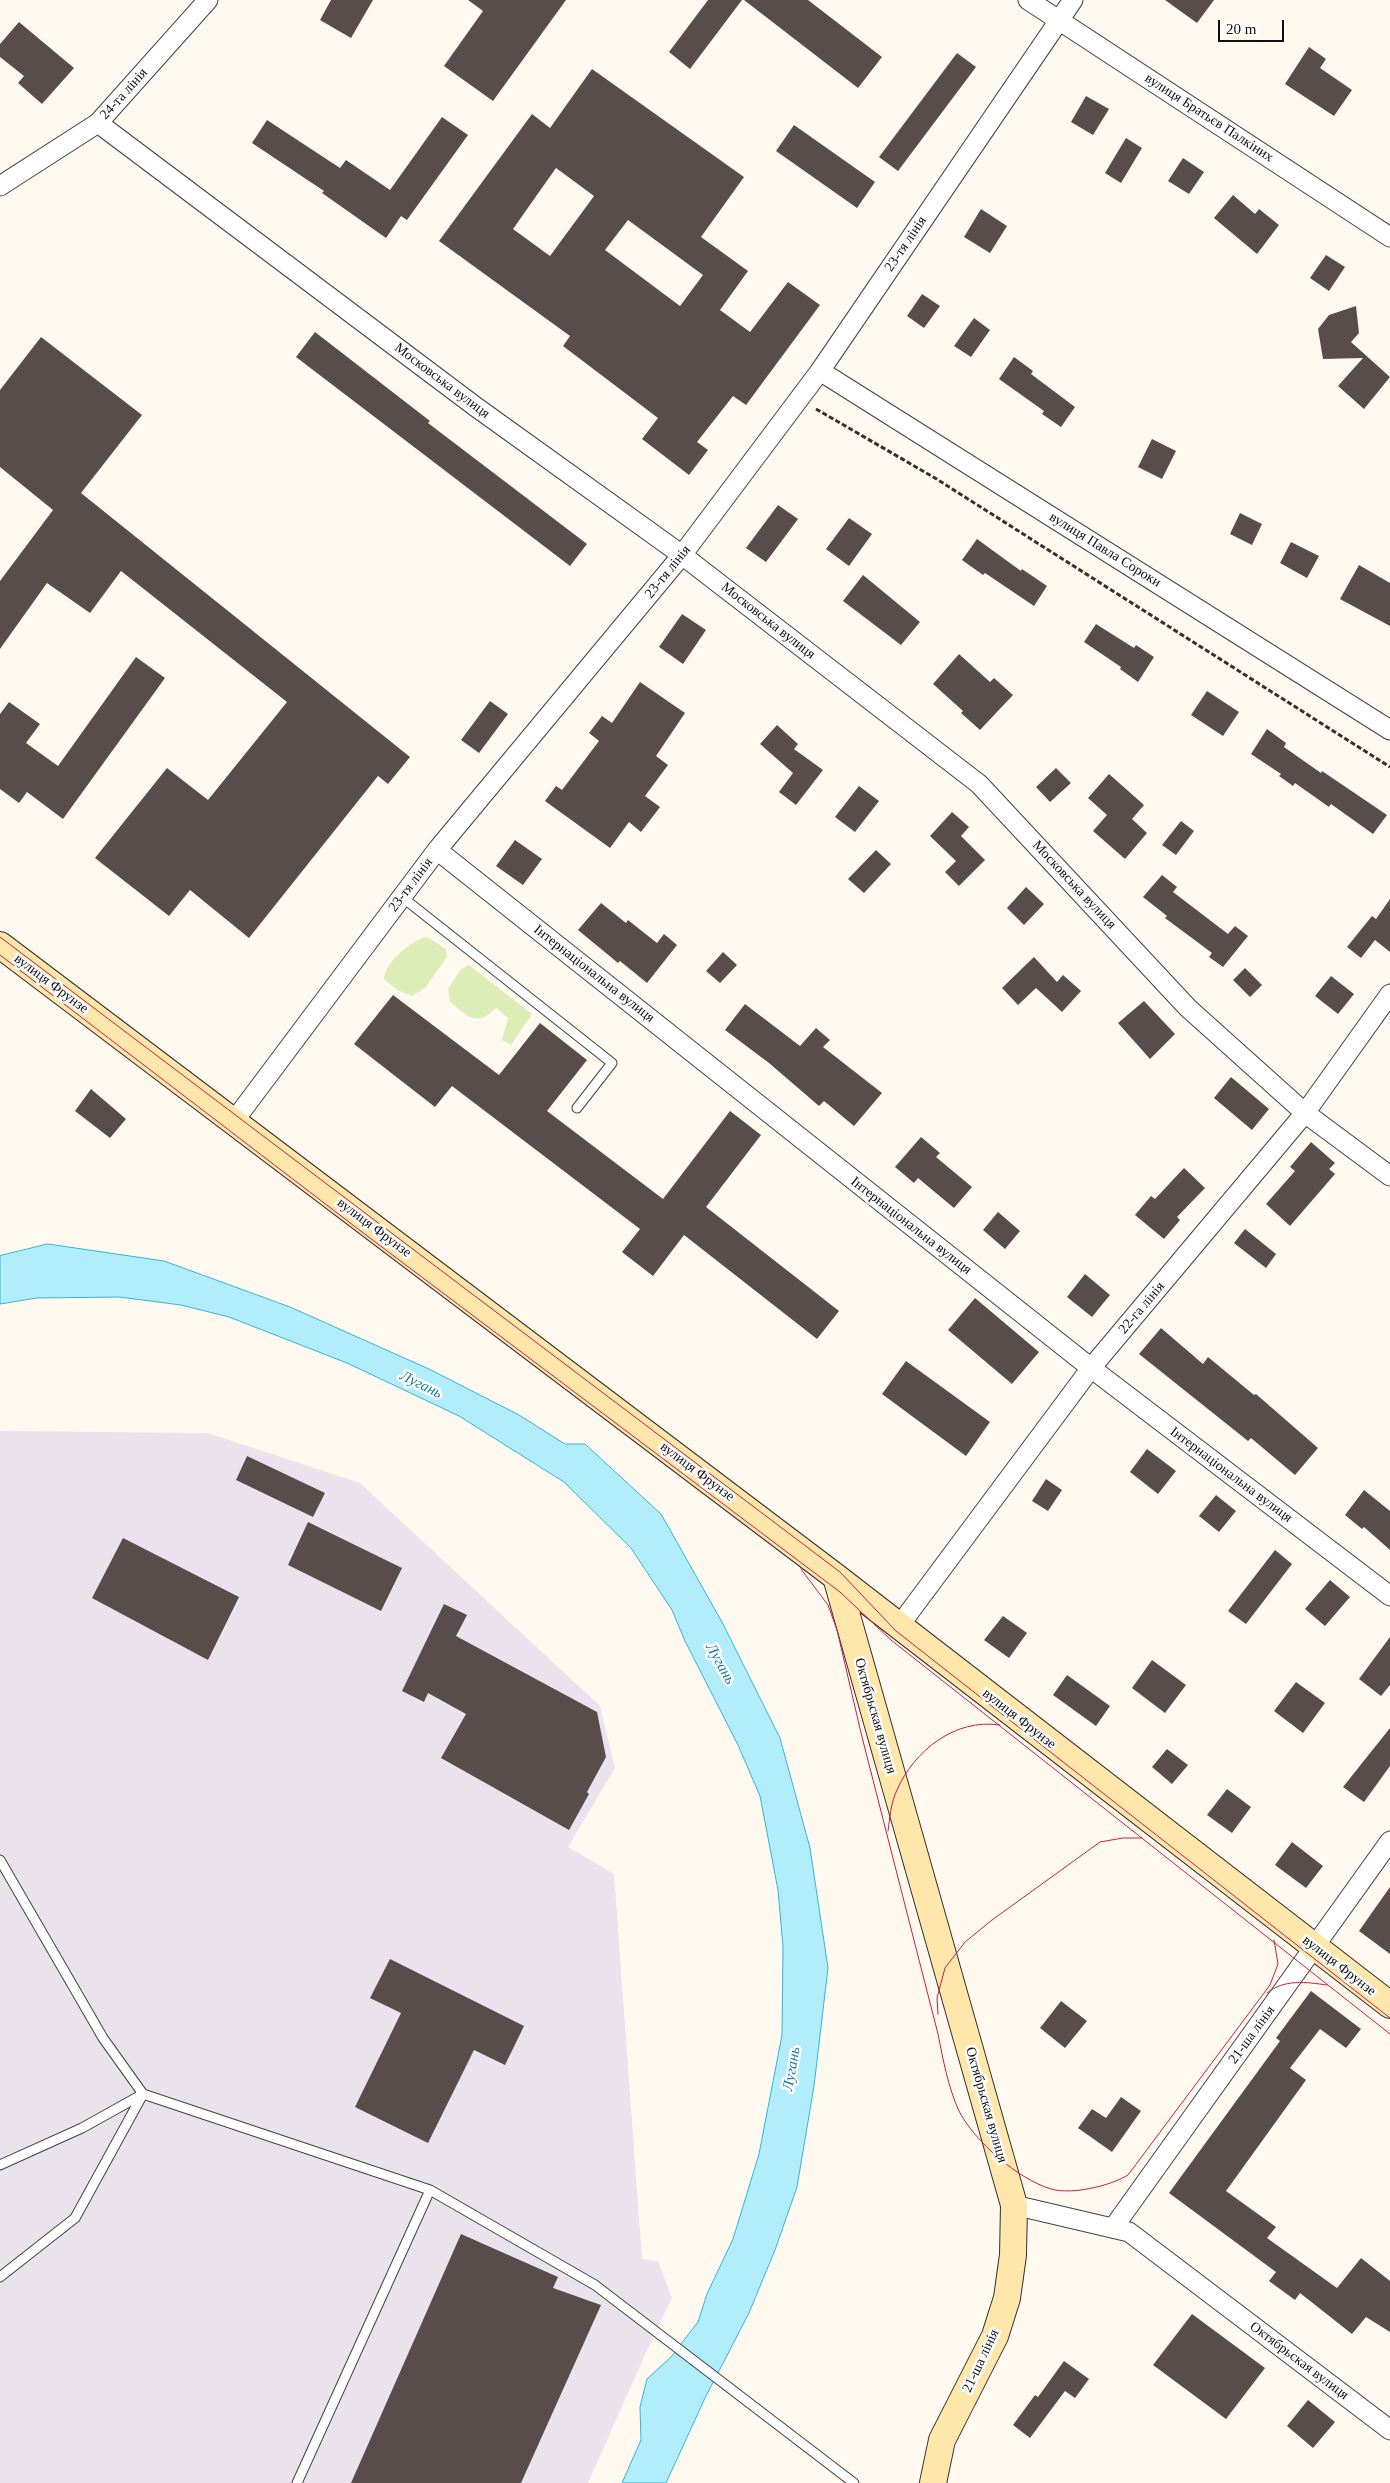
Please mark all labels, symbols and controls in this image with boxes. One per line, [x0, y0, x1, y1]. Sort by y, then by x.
scale bar [1220, 10, 1286, 42]
text: 20 m [1226, 21, 1256, 37]
street label: 24-та лінія [97, 65, 151, 123]
street label: вулиця Братьєв Палкіних [1142, 70, 1276, 166]
street label: 23-тя лінія [881, 213, 931, 275]
street label: Московська вулиця [391, 340, 493, 422]
street label: вулиця Павла Сороки [1046, 509, 1164, 591]
street label: 23-тя лінія [642, 542, 694, 602]
street label: Московська вулиця [717, 579, 819, 663]
street label: Московська вулиця [1029, 837, 1119, 933]
street label: 23-тя лінія [385, 855, 437, 915]
street label: Інтернаціональна вулиця [530, 922, 658, 1026]
street label: вулиця Фрунзе [11, 951, 91, 1017]
street label: Інтернаціональна вулиця [847, 1174, 975, 1278]
street label: вулиця Фрунзе [334, 1195, 414, 1261]
street label: 22-га лінія [1115, 1279, 1169, 1337]
water label: Лугань [397, 1367, 445, 1403]
street label: Інтернаціональна вулиця [1166, 1423, 1296, 1527]
street label: вулиця Фрунзе [657, 1439, 737, 1505]
water label: Лугань [701, 1640, 739, 1688]
street label: Октябрьская вулиця [850, 1656, 900, 1776]
street label: вулиця Фрунзе [979, 1685, 1059, 1753]
street label: вулиця Фрунзе [1299, 1932, 1379, 2000]
street label: 21-ша лінія [1225, 2003, 1279, 2067]
street label: Октябрьская вулиця [961, 2045, 1011, 2165]
water label: Лугань [779, 2046, 805, 2092]
street label: Октябрьская вулиця [1246, 2318, 1352, 2404]
street label: 21-ша лінія [959, 2327, 1003, 2395]

